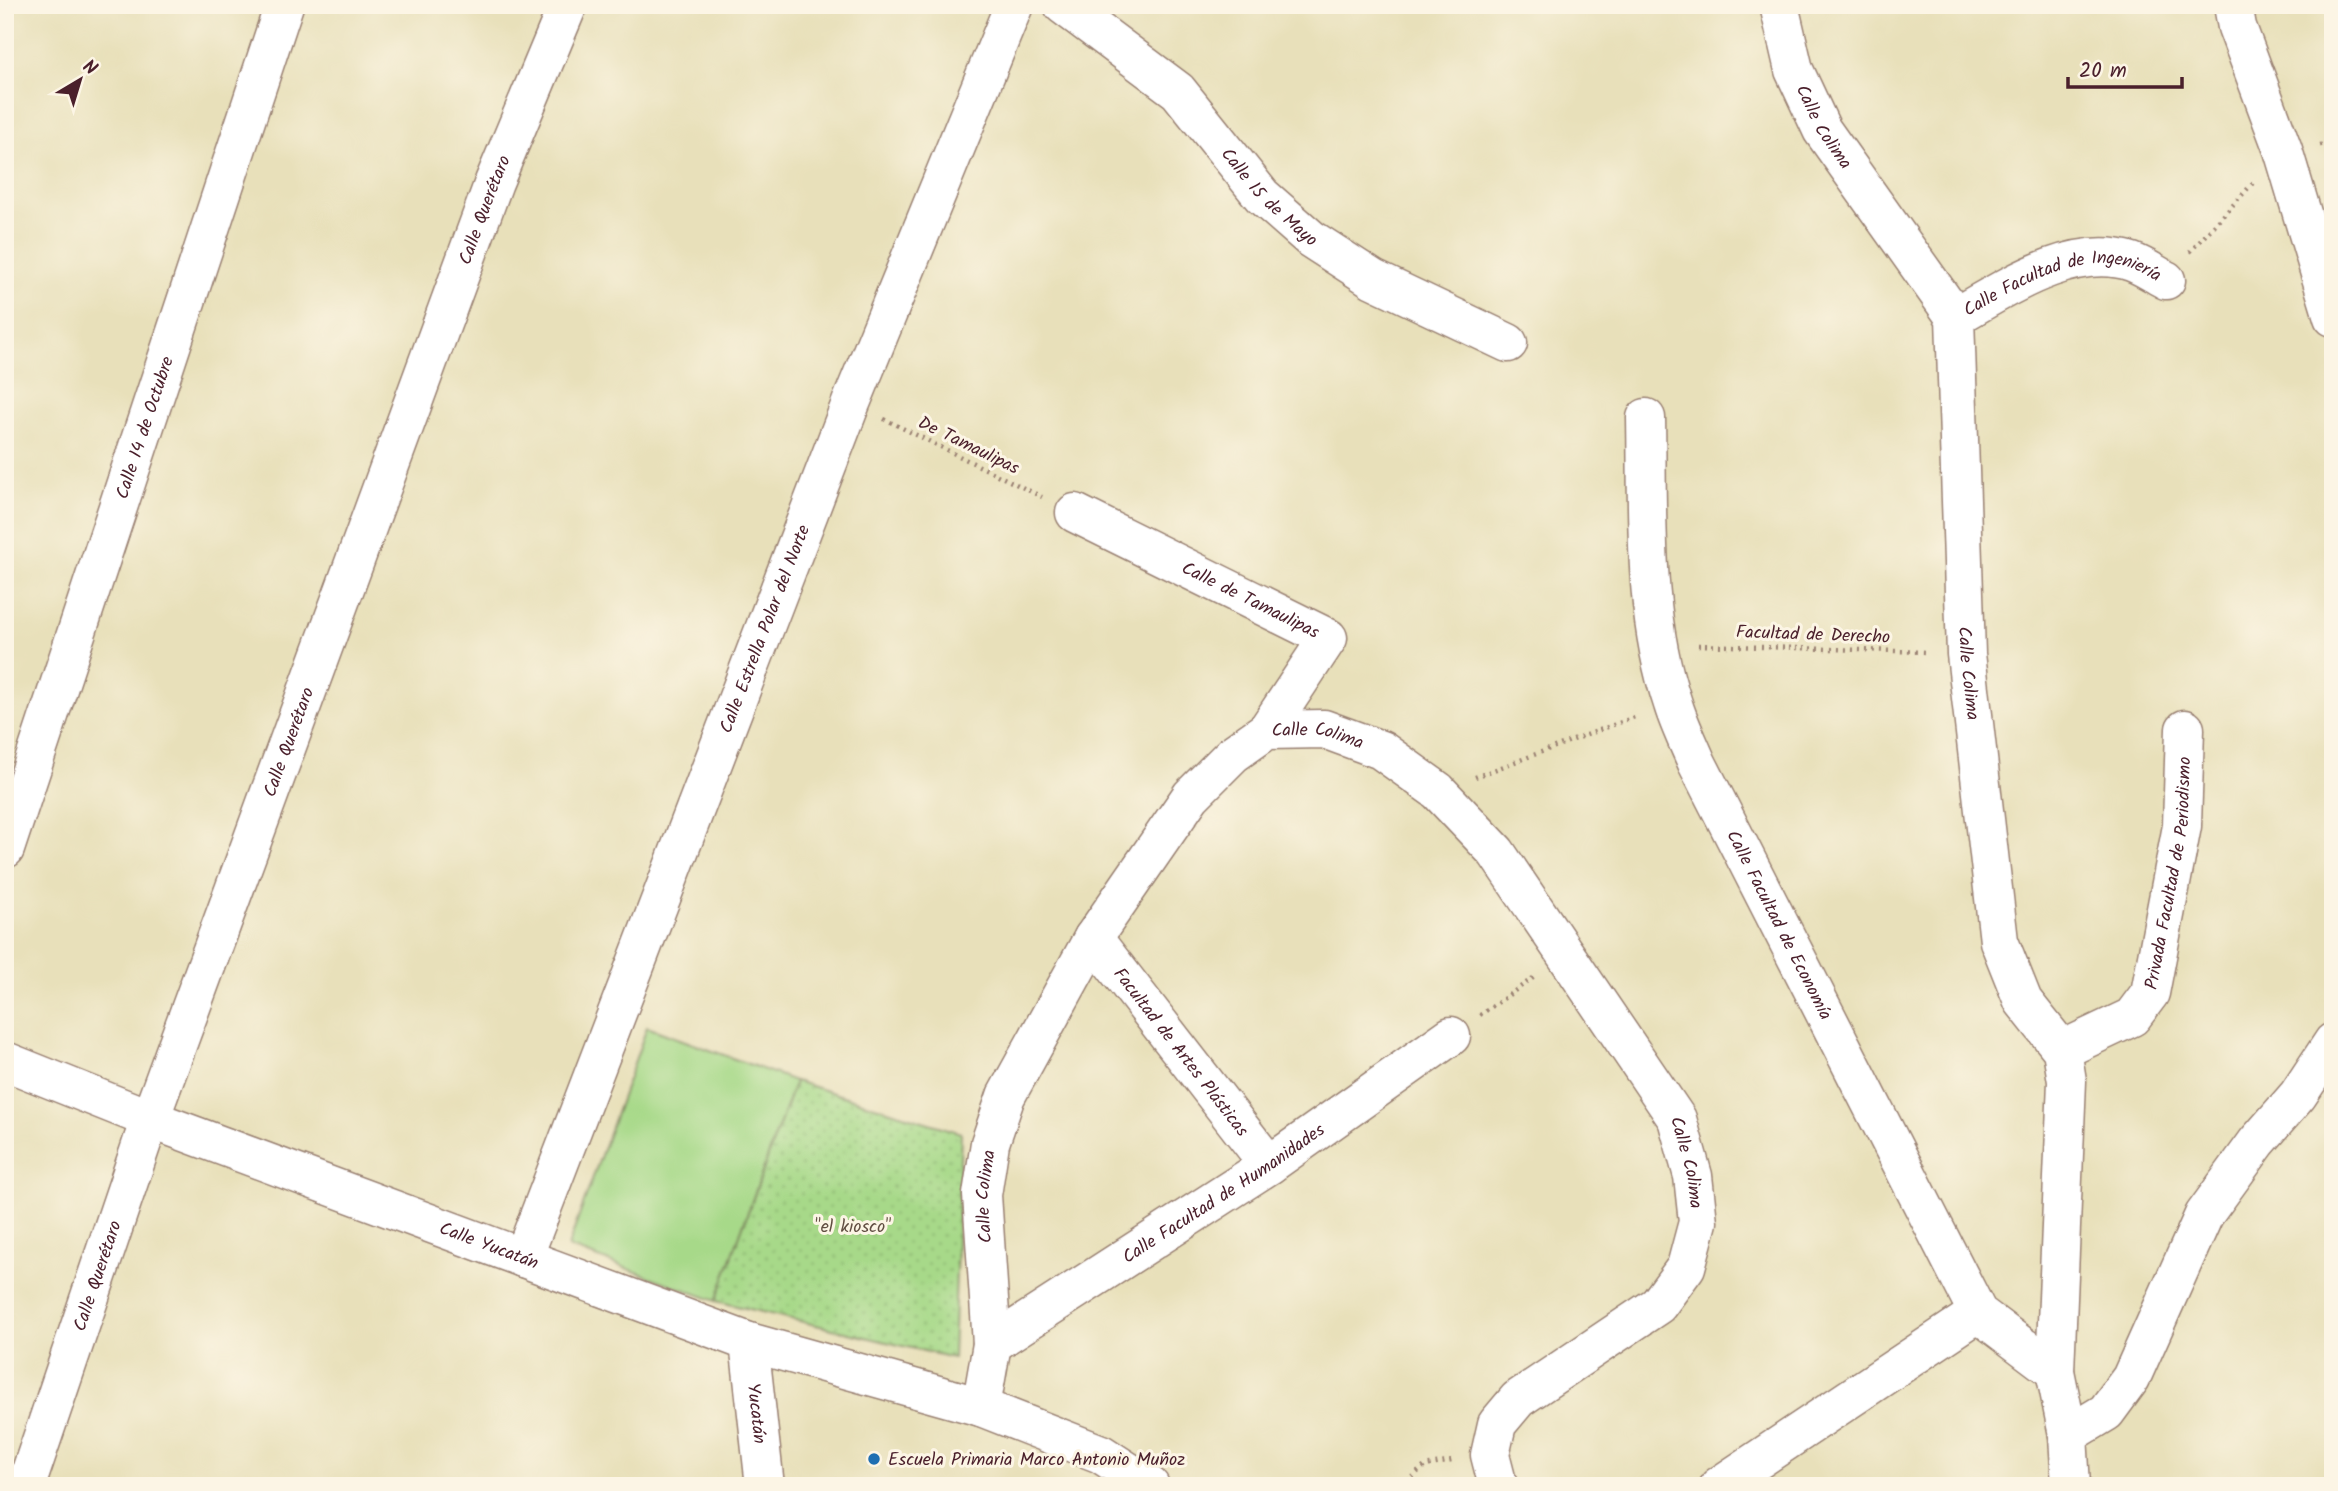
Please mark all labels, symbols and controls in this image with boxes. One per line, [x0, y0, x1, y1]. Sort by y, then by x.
north arrow [46, 46, 116, 116]
scale bar [2068, 46, 2182, 90]
text: N [75, 53, 103, 84]
text: 20 m [2079, 55, 2127, 88]
street label: Calle Colima [1787, 80, 1859, 176]
street label: Calle 15 de Mayo [1213, 142, 1323, 255]
street label: Calle Querétaro [452, 151, 520, 269]
street label: Calle Facultad de Ingeniería [1958, 244, 2167, 325]
street label: Calle 14 de Octubre [109, 353, 183, 503]
street label: De Tamaulipas [913, 409, 1024, 484]
street label: Calle Estrella Polar del Norte [713, 521, 819, 738]
street label: Calle de Tamaulipas [1176, 555, 1324, 648]
street label: Facultad de Derecho [1735, 618, 1891, 653]
street label: Calle Colima [1949, 626, 1986, 722]
street label: Calle Querétaro [256, 683, 323, 802]
street label: Calle Colima [1271, 716, 1367, 758]
street label: Privada Facultad de Periodismo [2138, 756, 2200, 992]
street label: Calle Facultad de Economía [1718, 825, 1839, 1026]
street label: Facultad de Artes Plásticas [1105, 962, 1255, 1144]
street label: Calle Colima [1661, 1113, 1709, 1210]
street label: Calle Facultad de Humanidades [1117, 1117, 1332, 1272]
street label: Calle Colima [968, 1148, 1005, 1244]
park label: "el kiosco" [815, 1213, 891, 1242]
street label: Calle Yucatán [435, 1215, 542, 1278]
street label: Calle Querétaro [66, 1217, 131, 1335]
street label: Yucatán [738, 1382, 773, 1445]
place label: Escuela Primaria Marco Antonio Muñoz [888, 1446, 1185, 1475]
marker: Escuela Primaria Marco Antonio Muñoz [866, 1451, 882, 1467]

